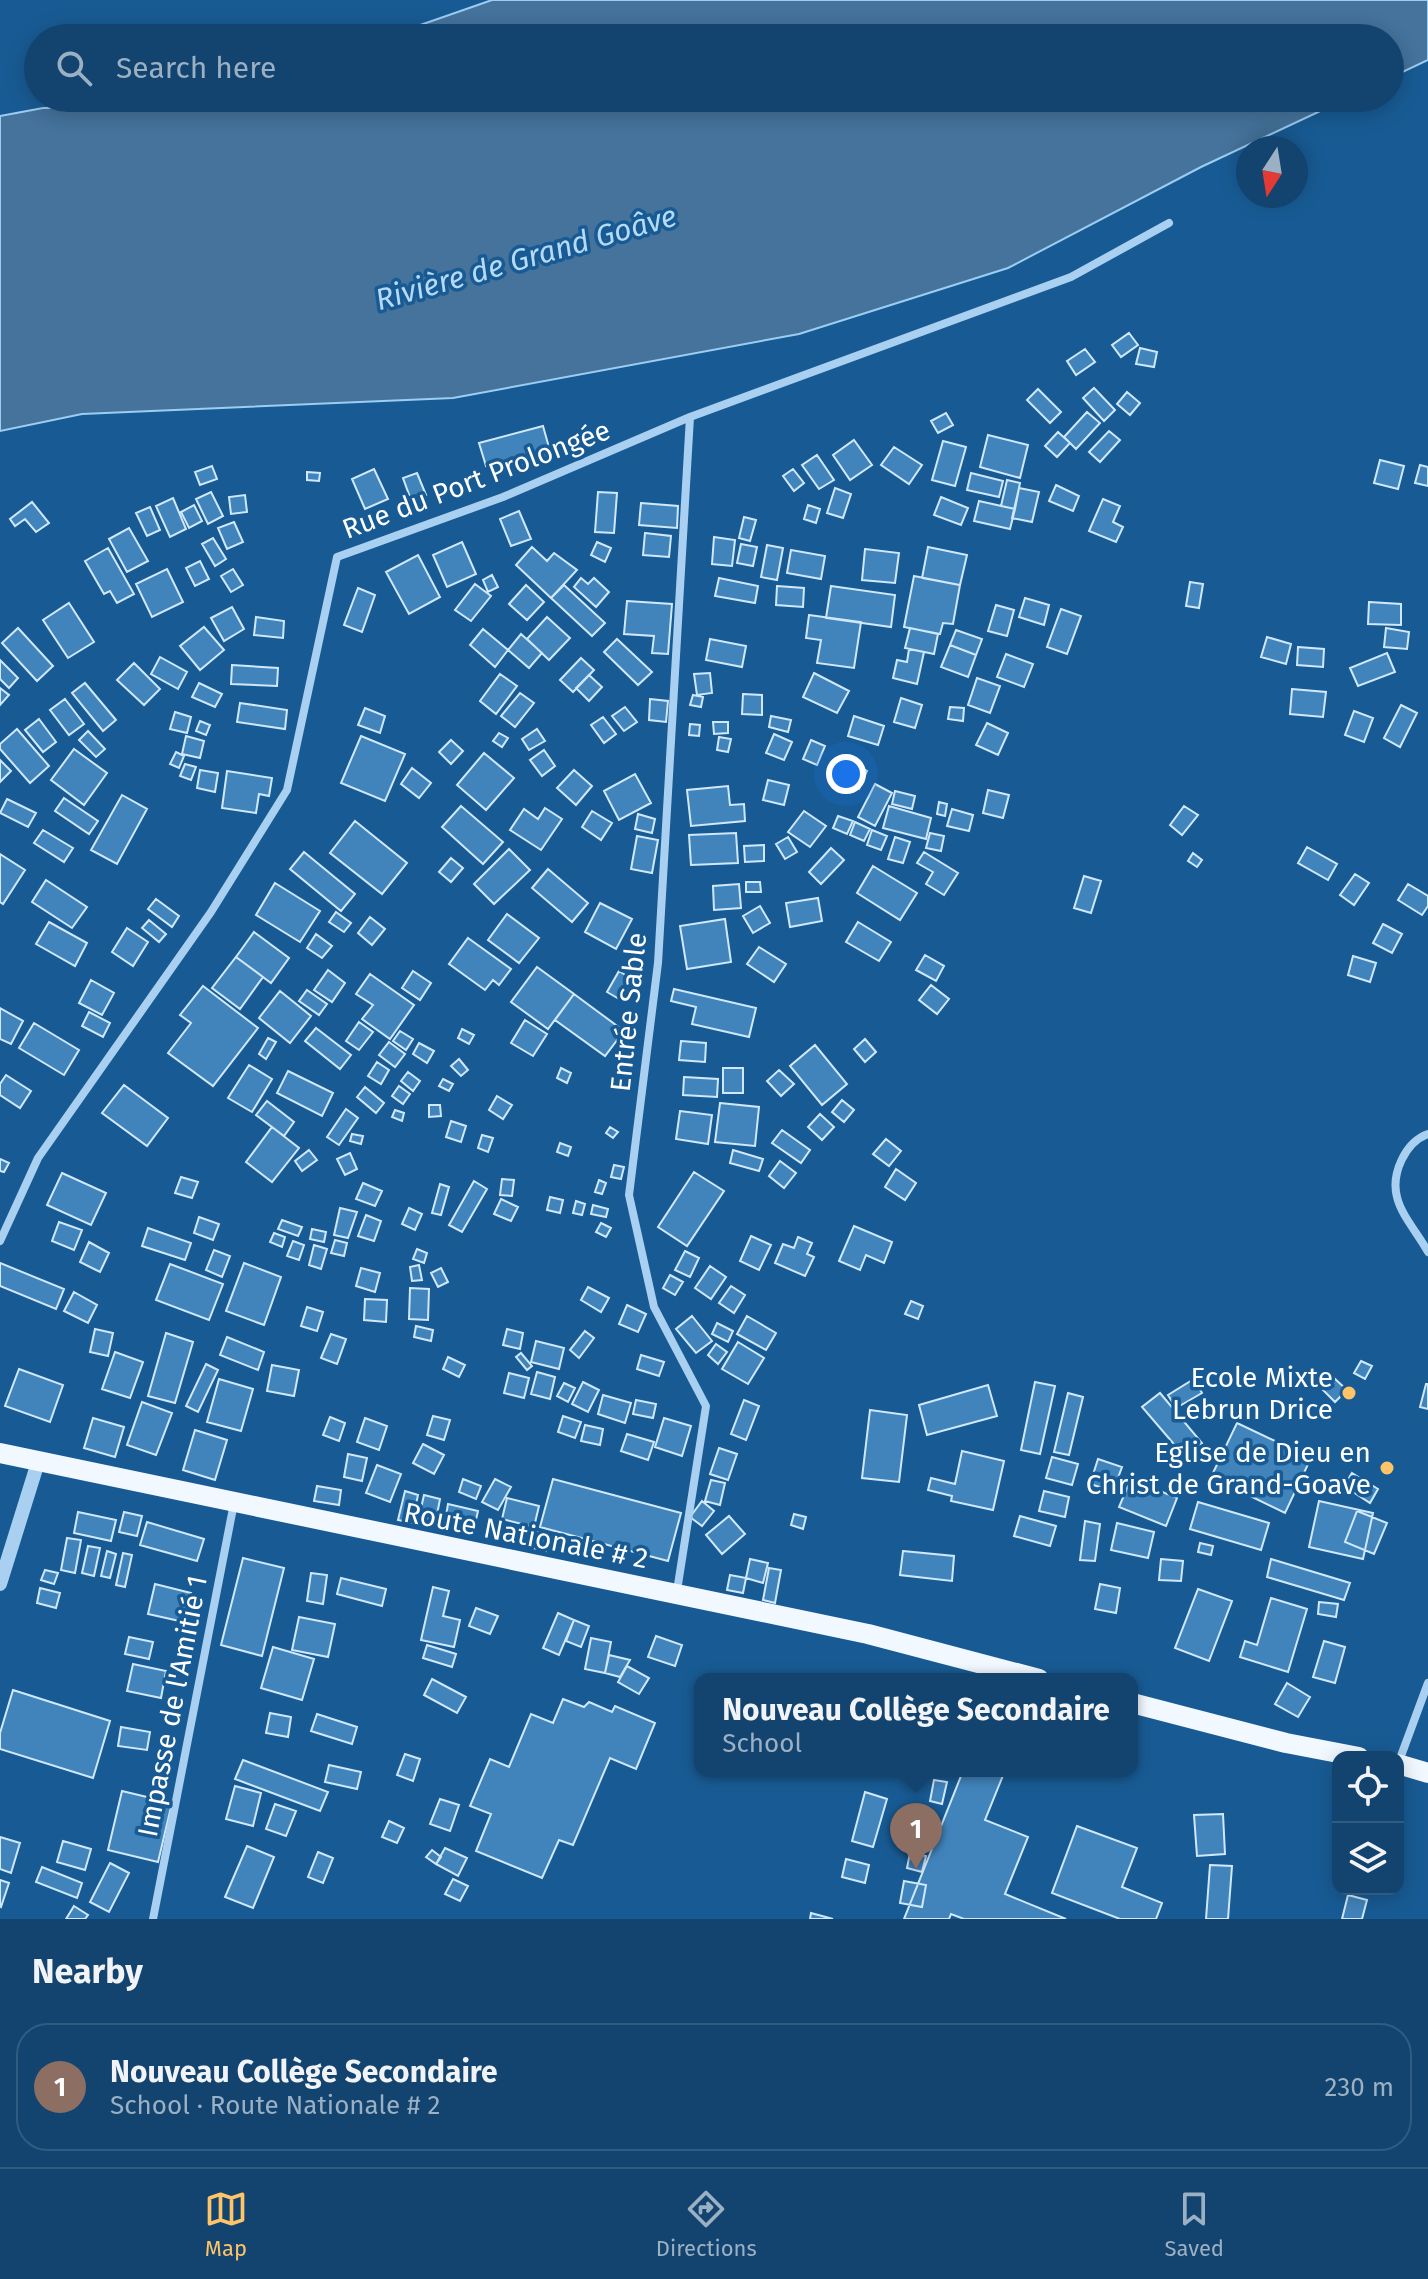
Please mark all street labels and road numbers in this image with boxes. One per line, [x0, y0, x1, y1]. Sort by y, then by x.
street label: Rue du Port Prolongée [338, 413, 615, 546]
street label: Entrée Sable [604, 931, 653, 1093]
street label: Route Nationale # 2 [401, 1496, 651, 1575]
street label: Impasse de l'Amitié 1 [131, 1573, 214, 1839]

